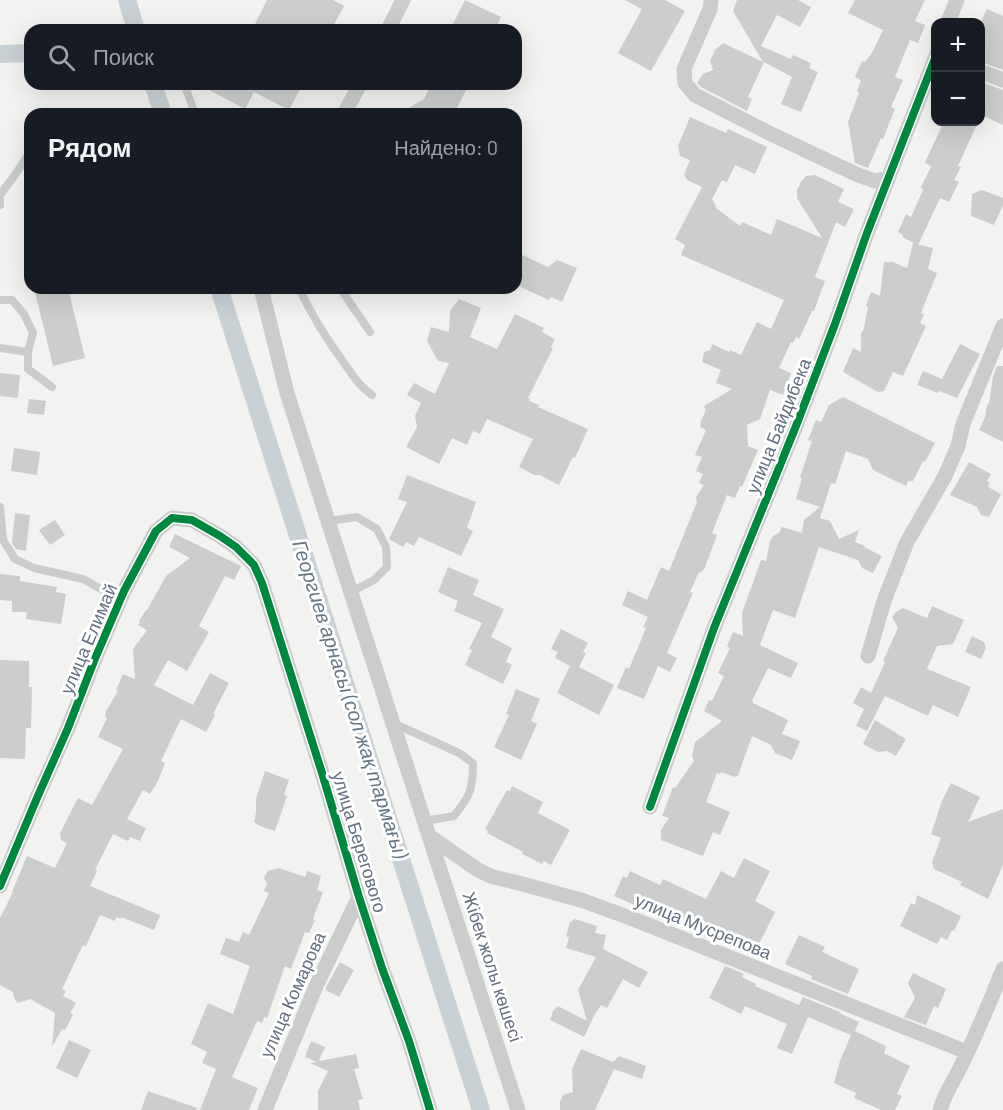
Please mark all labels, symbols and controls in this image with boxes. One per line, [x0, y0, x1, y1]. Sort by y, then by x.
map controls [931, 18, 985, 126]
button: + [931, 18, 985, 72]
search box [24, 24, 522, 90]
icon: search [45, 41, 78, 74]
text: Поиск [93, 43, 154, 69]
button: − [931, 72, 985, 126]
text: Рядом [48, 131, 131, 162]
text: Найдено: 0 [394, 135, 498, 159]
street label: улица Байдибека [741, 354, 816, 496]
water label: Георгиев арнасы (сол жақ тармағы) [288, 537, 414, 861]
street label: улица Елимай [55, 580, 121, 697]
street label: улица Берегового [328, 768, 392, 915]
street label: Жібек жолы көшесі [458, 889, 528, 1044]
street label: улица Мусрепова [632, 889, 776, 964]
street label: улица Комарова [255, 927, 330, 1061]

